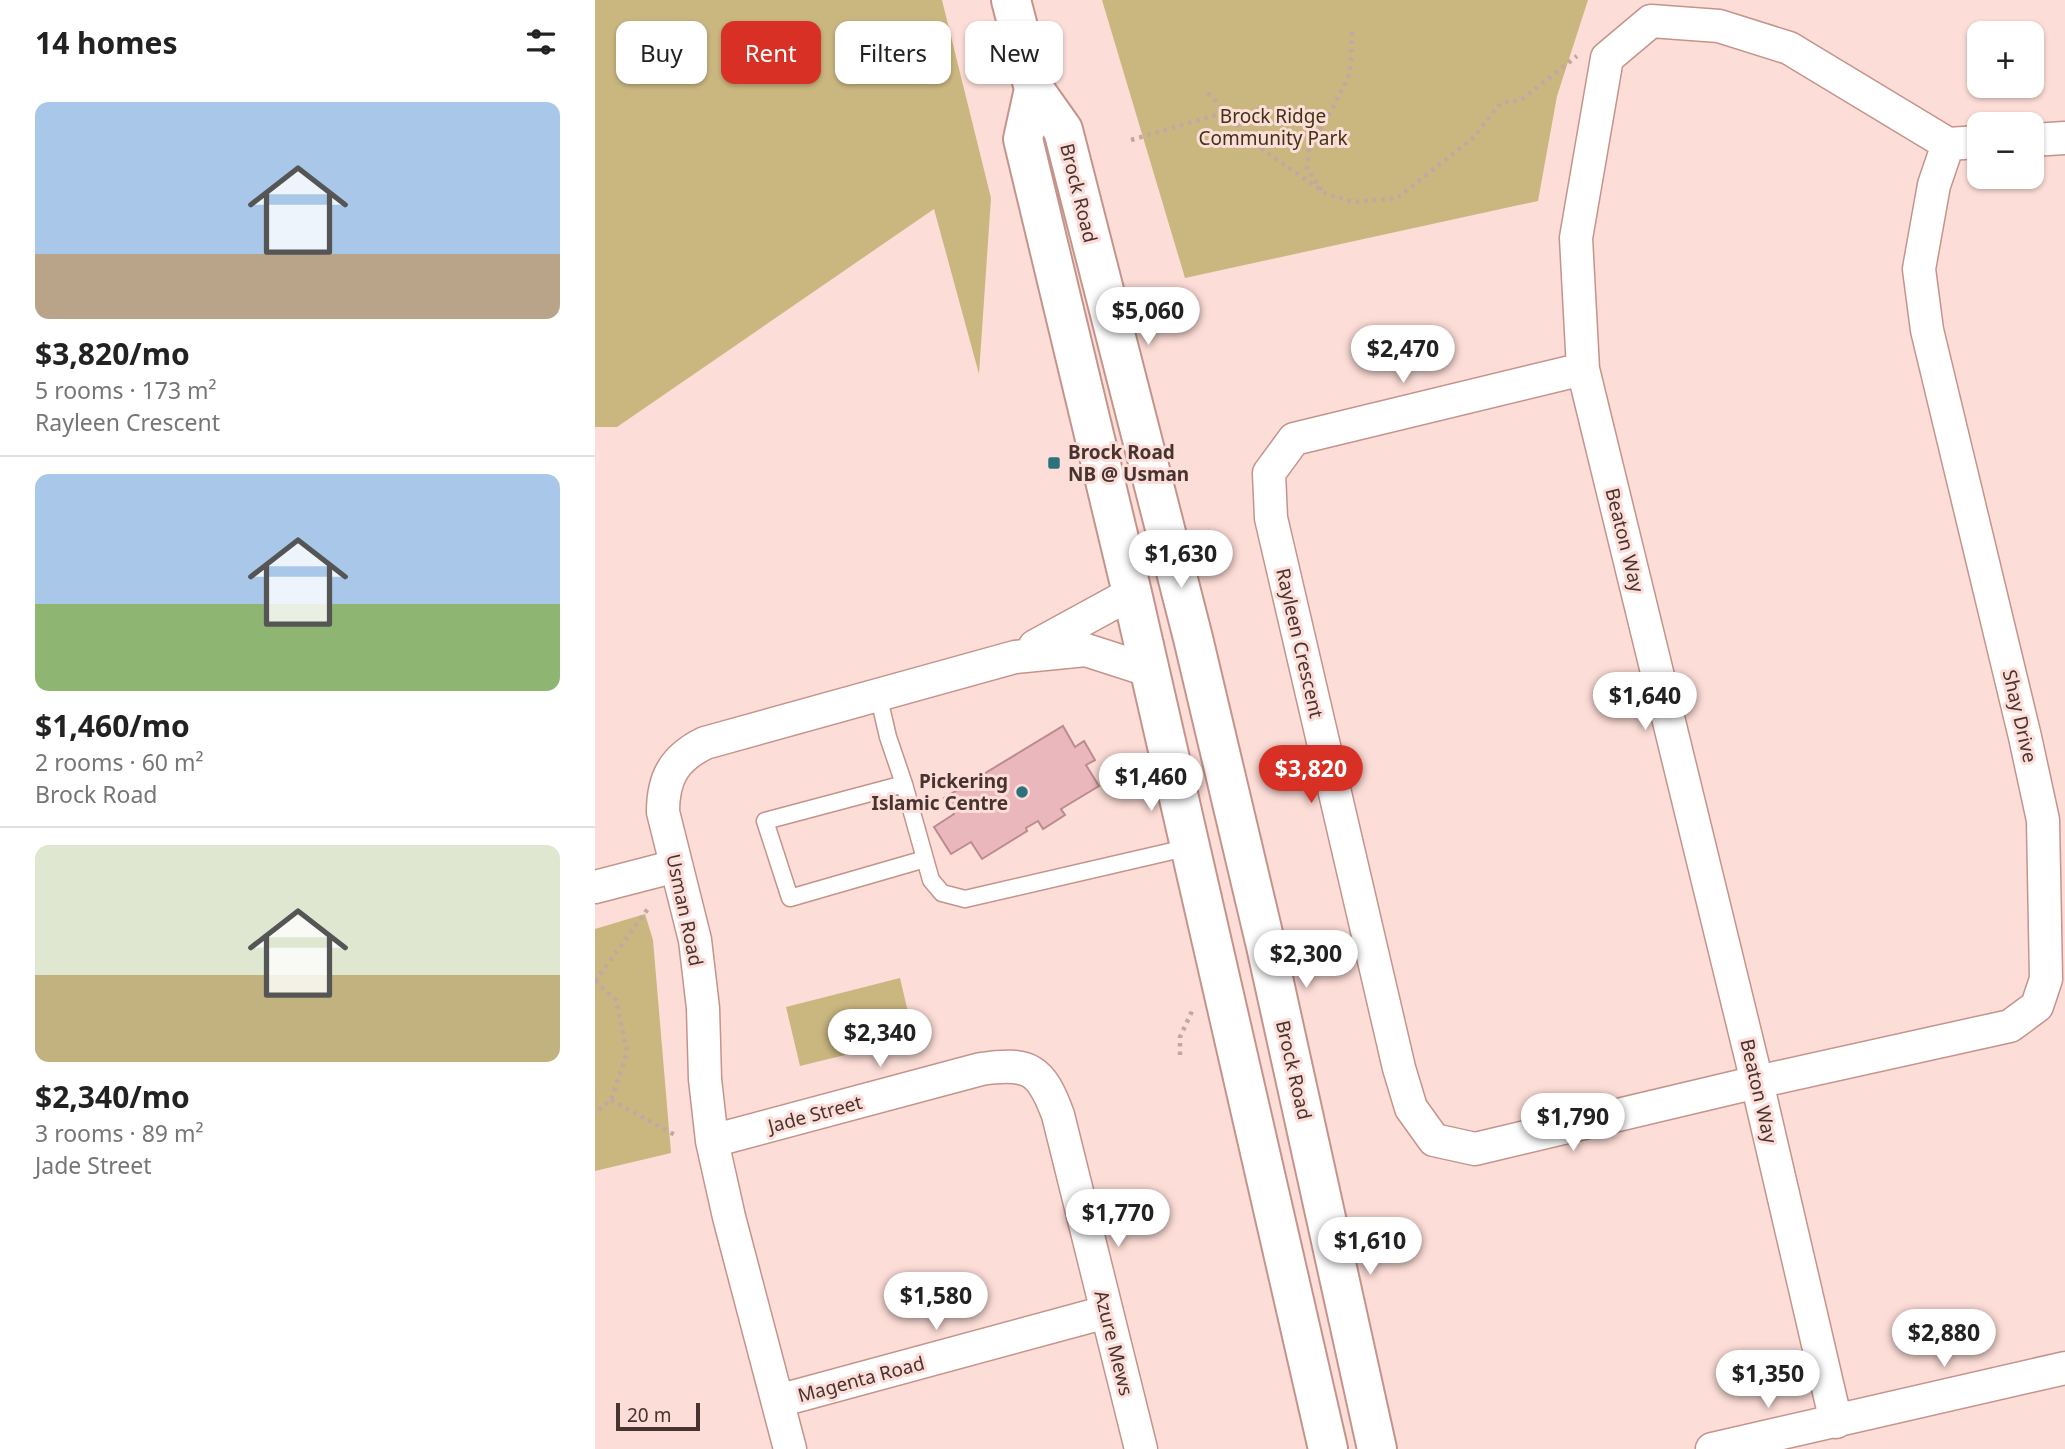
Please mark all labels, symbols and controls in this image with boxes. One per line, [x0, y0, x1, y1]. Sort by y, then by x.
chip: Buy [616, 21, 707, 84]
chip: Rent [721, 21, 821, 84]
chip: Filters [835, 21, 951, 84]
chip: New [965, 21, 1063, 84]
map controls [1967, 21, 2044, 189]
button: + [1967, 21, 2044, 98]
text: 14 homes [35, 22, 178, 63]
icon: filters [522, 23, 560, 61]
park label: Brock Ridge Community Park [1198, 103, 1348, 151]
button: − [1967, 112, 2044, 189]
street label: Brock Road [1054, 141, 1104, 245]
icon: home [235, 147, 361, 273]
pin: $5,060 [1091, 288, 1205, 347]
text: $5,060 [1112, 294, 1184, 326]
pin: $2,470 [1346, 326, 1460, 385]
text: $2,470 [1367, 332, 1439, 364]
text: $3,820/mo [35, 333, 190, 374]
text: 5 rooms · 173 m² [35, 374, 217, 406]
text: Rayleen Crescent [35, 406, 220, 438]
place label: Brock Road NB @ Usman [1068, 439, 1189, 487]
marker: Brock Road NB @ Usman [1046, 455, 1062, 471]
street label: Beaton Way [1600, 485, 1651, 595]
icon: home [235, 519, 361, 645]
pin: $1,630 [1124, 530, 1238, 590]
text: $1,630 [1145, 537, 1217, 569]
street label: Rayleen Crescent [1270, 566, 1330, 721]
street label: Shay Drive [1997, 667, 2043, 765]
pin: $1,640 [1588, 672, 1702, 732]
text: $1,640 [1609, 679, 1681, 711]
text: $1,460/mo [35, 705, 190, 746]
text: 2 rooms · 60 m² [35, 746, 204, 778]
pin: $3,820 [1254, 746, 1368, 805]
text: $3,820 [1275, 752, 1347, 784]
pin: $1,460 [1094, 754, 1208, 813]
text: $1,460 [1115, 760, 1187, 792]
place label: Pickering Islamic Centre [871, 768, 1008, 816]
text: Brock Road [35, 778, 157, 810]
marker: Pickering Islamic Centre [1014, 784, 1030, 800]
street label: Usman Road [660, 852, 710, 968]
icon: home [235, 890, 361, 1016]
pin: $2,300 [1249, 930, 1363, 990]
text: $2,300 [1270, 937, 1342, 969]
pin: $2,340 [823, 1010, 937, 1069]
text: $2,340 [844, 1016, 916, 1048]
street label: Brock Road [1270, 1018, 1318, 1122]
street label: Beaton Way [1734, 1036, 1784, 1146]
text: $2,340/mo [35, 1076, 190, 1117]
street label: Jade Street [763, 1089, 865, 1140]
pin: $1,790 [1516, 1094, 1630, 1153]
text: $1,790 [1537, 1100, 1609, 1132]
text: 3 rooms · 89 m² [35, 1117, 204, 1149]
text: Jade Street [35, 1149, 152, 1181]
pin: $1,770 [1061, 1190, 1175, 1249]
text: $1,770 [1082, 1196, 1154, 1228]
pin: $1,610 [1313, 1218, 1427, 1277]
text: $1,610 [1334, 1224, 1406, 1256]
pin: $1,580 [879, 1272, 993, 1332]
text: $1,580 [900, 1279, 972, 1311]
street label: Azure Mews [1088, 1288, 1140, 1398]
pin: $2,880 [1887, 1310, 2001, 1369]
text: $2,880 [1908, 1316, 1980, 1348]
street label: Magenta Road [795, 1350, 927, 1408]
pin: $1,350 [1711, 1350, 1825, 1410]
text: $1,350 [1732, 1357, 1804, 1389]
scale bar [616, 1400, 700, 1432]
text: 20 m [627, 1402, 671, 1428]

